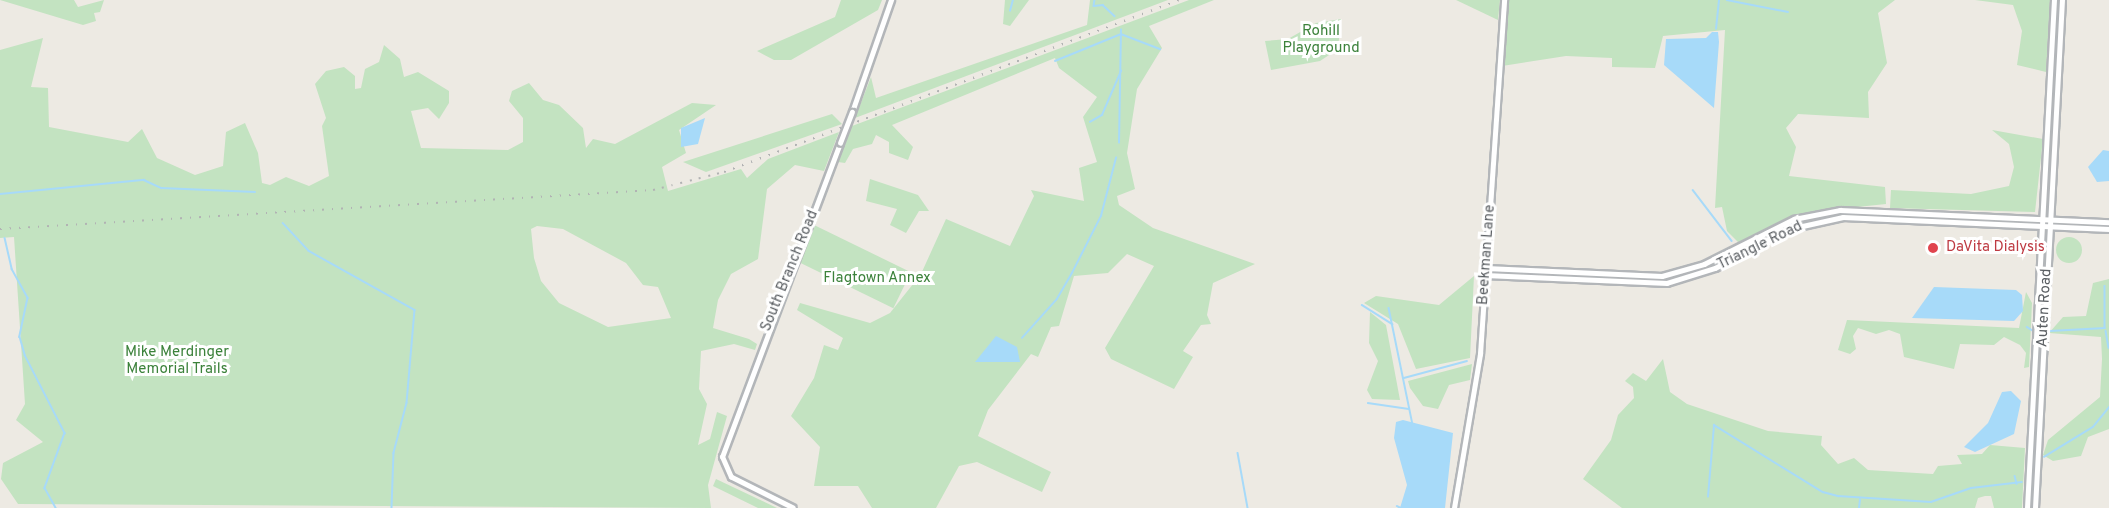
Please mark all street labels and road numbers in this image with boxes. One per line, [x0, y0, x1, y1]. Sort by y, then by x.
street label: Beekman Lane [1475, 204, 1499, 306]
street label: South Branch Road [757, 208, 823, 334]
street label: Triangle Road [1715, 218, 1805, 274]
street label: Auten Road [2034, 268, 2056, 348]

